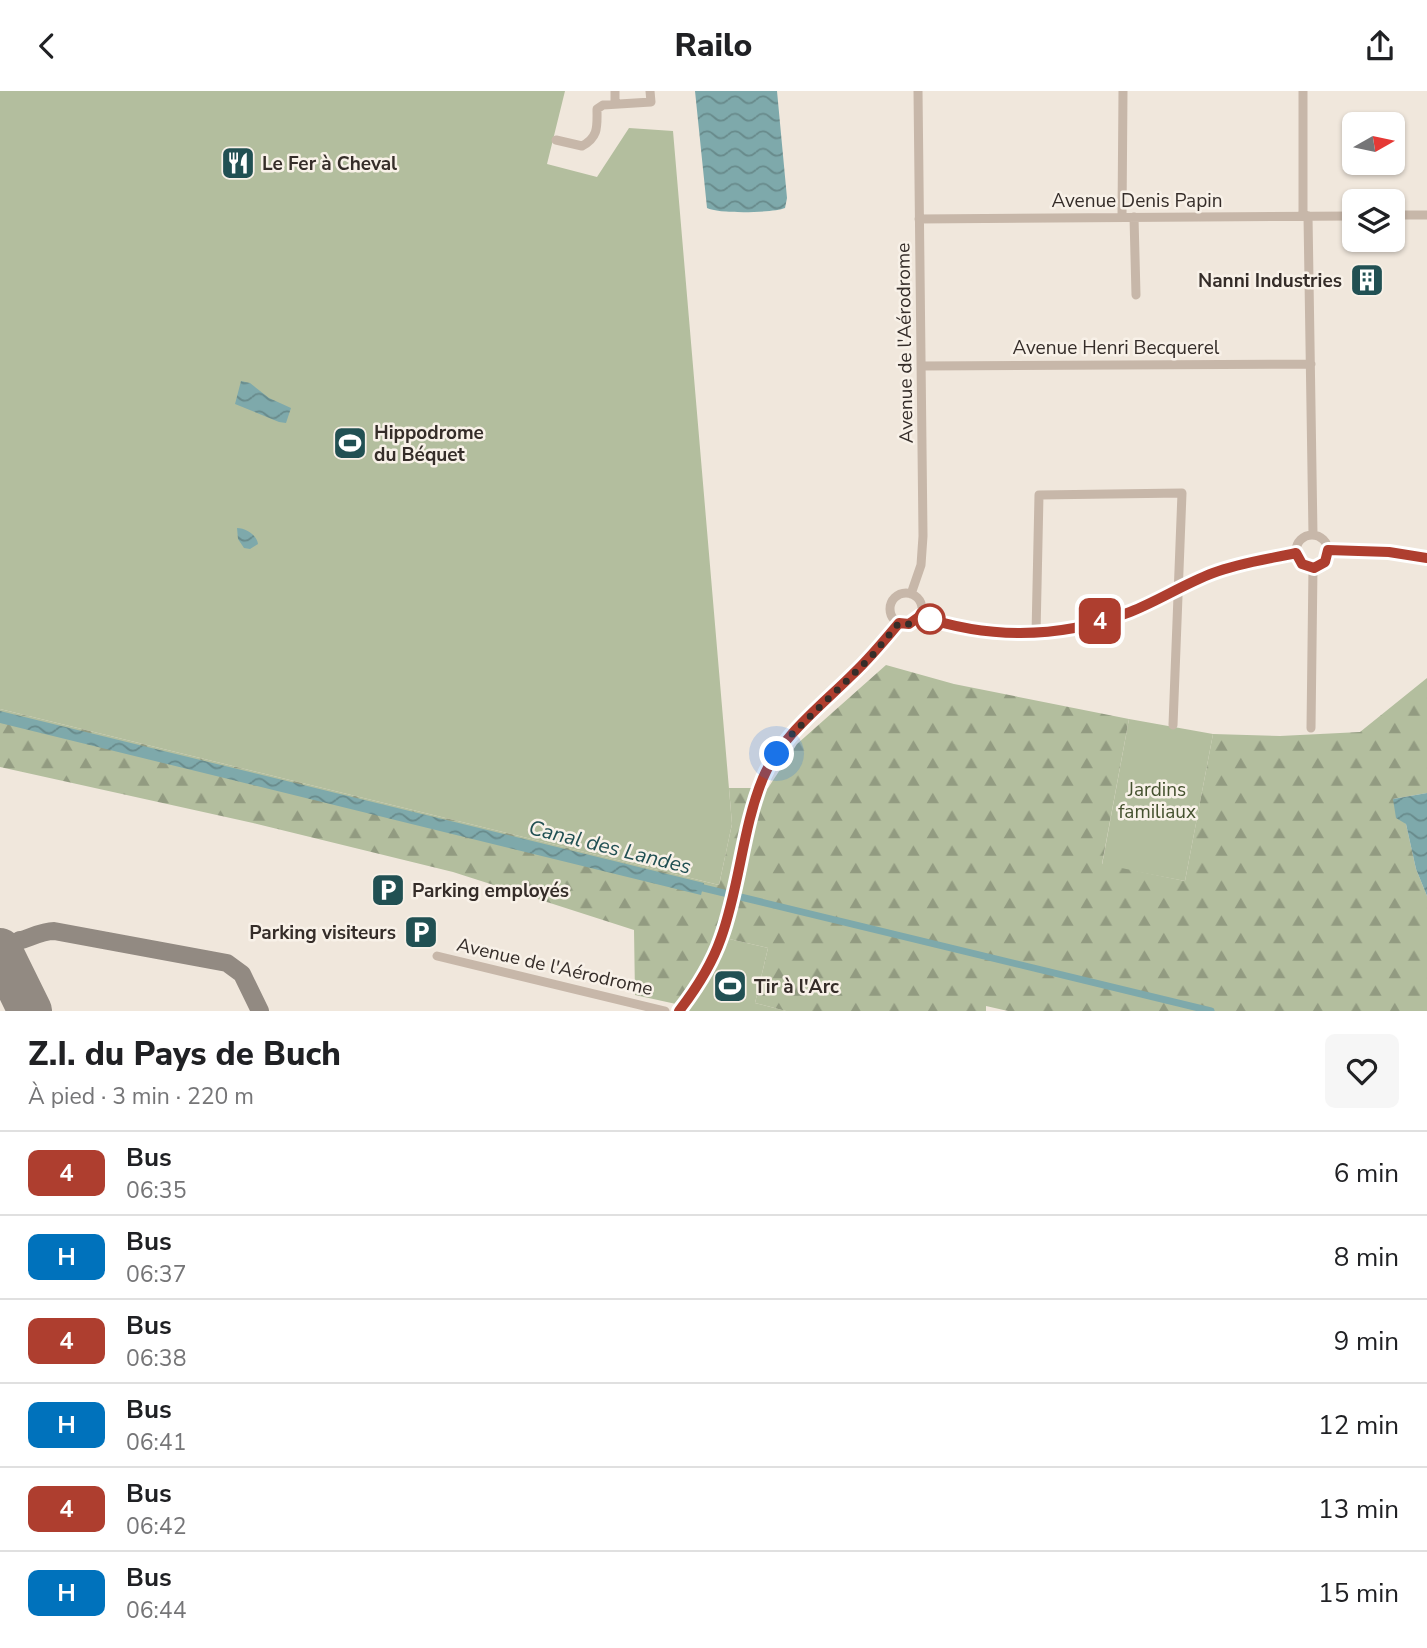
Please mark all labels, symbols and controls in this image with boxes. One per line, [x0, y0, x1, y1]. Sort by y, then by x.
text: Railo [675, 24, 752, 67]
icon: back [28, 27, 66, 65]
icon: share [1361, 27, 1399, 65]
north arrow [1342, 112, 1405, 175]
map controls [1342, 112, 1405, 252]
restaurant icon: Le Fer à Cheval [219, 144, 257, 182]
place label: Le Fer à Cheval [262, 151, 397, 177]
street label: Avenue Denis Papin [1052, 188, 1222, 214]
button: layers [1342, 189, 1405, 252]
street label: Avenue de l'Aérodrome [890, 242, 920, 443]
building icon: Nanni Industries [1348, 261, 1386, 299]
place label: Nanni Industries [1198, 268, 1342, 294]
street label: Avenue Henri Becquerel [1013, 335, 1220, 361]
place label: Hippodrome du Béquet [374, 420, 484, 468]
sports icon: Hippodrome du Béquet [331, 424, 369, 462]
line badge: 4 [1077, 598, 1123, 644]
unlabelled marker [915, 604, 945, 634]
text: 4 [1093, 605, 1107, 637]
your location [759, 736, 794, 771]
park label: Jardins familiaux [1118, 777, 1196, 825]
water label: Canal des Landes [526, 813, 694, 881]
parking icon: Parking employés [369, 871, 407, 909]
place label: Parking employés [412, 878, 569, 904]
parking icon: Parking visiteurs [402, 913, 440, 951]
place label: Parking visiteurs [249, 920, 396, 946]
street label: Avenue de l'Aérodrome [454, 932, 655, 1002]
sports icon: Tir à l'Arc [711, 967, 749, 1005]
place label: Tir à l'Arc [754, 974, 839, 1000]
text: Z.I. du Pays de Buch [28, 1032, 341, 1077]
button: heart [1325, 1034, 1399, 1108]
text: À pied · 3 min · 220 m [28, 1081, 254, 1112]
text: Bus [126, 1140, 172, 1175]
text: 6 min [1334, 1156, 1399, 1191]
text: 4 [59, 1157, 74, 1189]
text: 06:35 [126, 1175, 186, 1206]
text: Bus [126, 1224, 172, 1259]
text: 8 min [1334, 1240, 1399, 1275]
text: H [57, 1241, 76, 1273]
text: 06:37 [126, 1259, 186, 1290]
text: Bus [126, 1308, 172, 1343]
text: 9 min [1334, 1324, 1399, 1359]
text: 4 [59, 1325, 74, 1357]
text: 06:38 [126, 1343, 186, 1374]
text: Bus [126, 1392, 172, 1427]
text: 12 min [1318, 1408, 1399, 1443]
text: H [57, 1409, 76, 1441]
text: 06:41 [126, 1427, 186, 1458]
text: Bus [126, 1476, 172, 1511]
text: 13 min [1318, 1492, 1399, 1527]
text: 4 [59, 1493, 74, 1525]
text: 06:42 [126, 1511, 186, 1542]
text: Bus [126, 1560, 172, 1595]
text: 15 min [1318, 1576, 1399, 1611]
text: H [57, 1577, 76, 1609]
text: 06:44 [126, 1595, 186, 1626]

